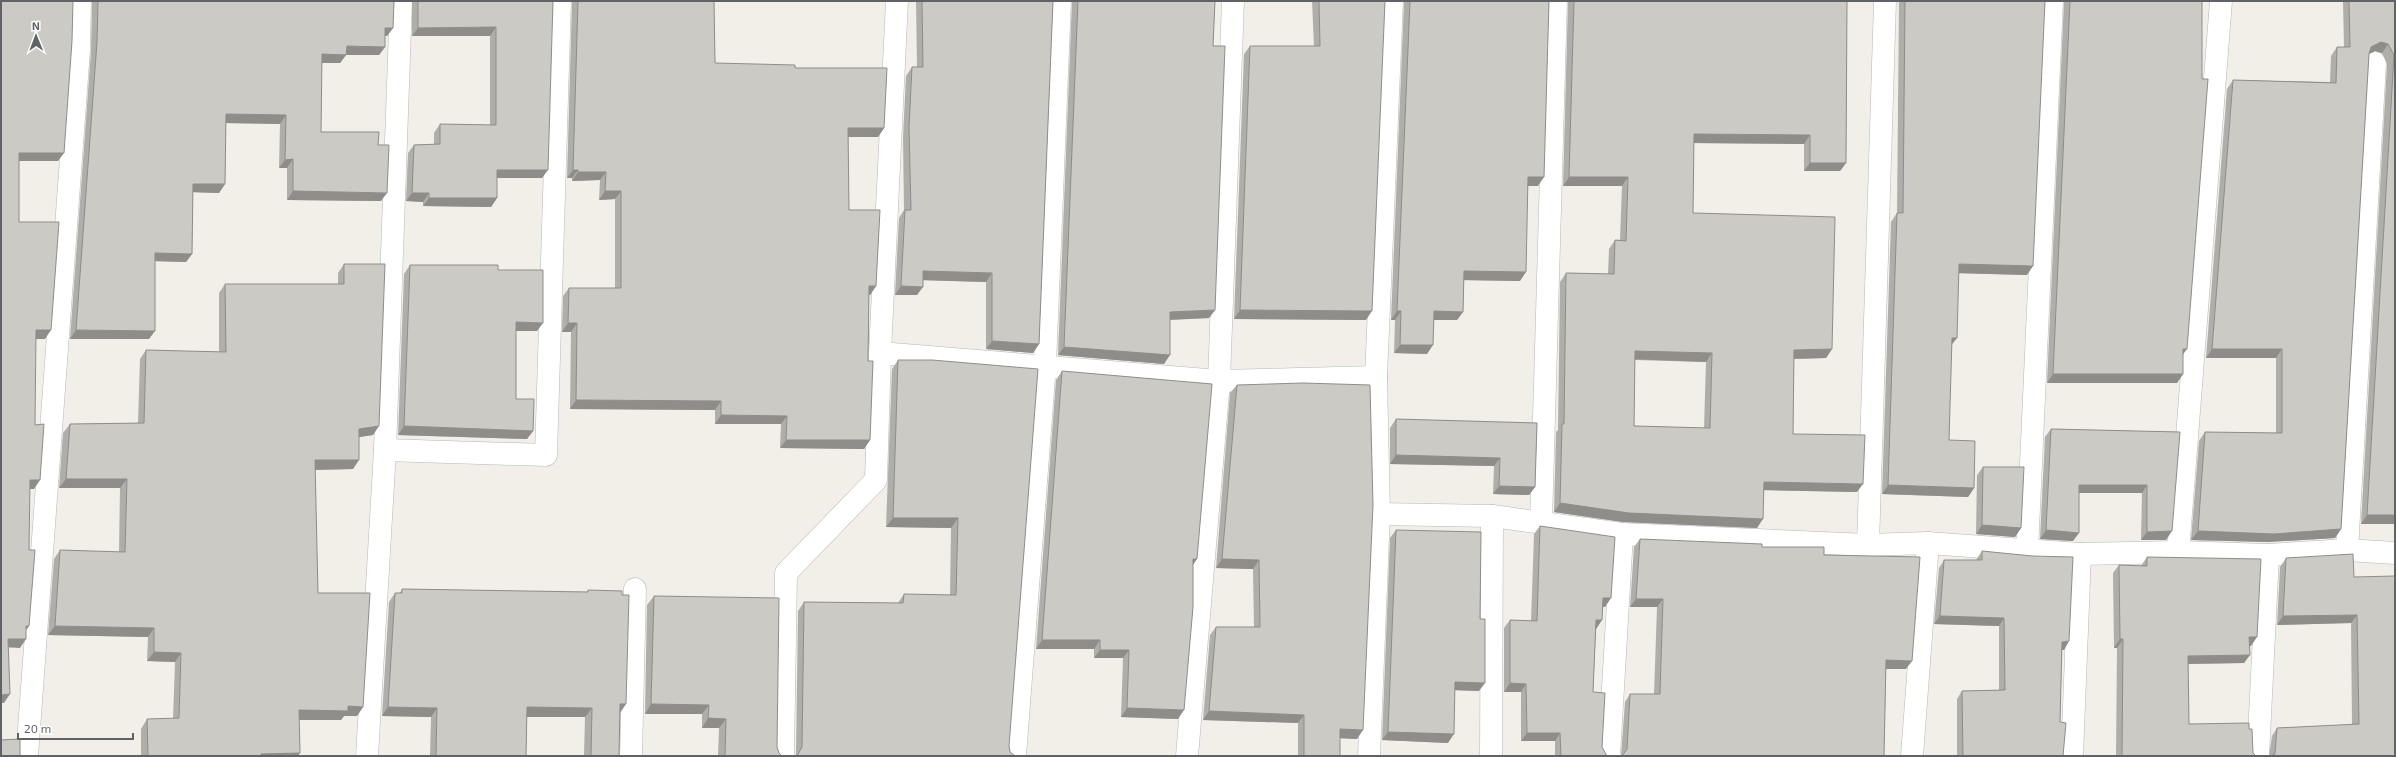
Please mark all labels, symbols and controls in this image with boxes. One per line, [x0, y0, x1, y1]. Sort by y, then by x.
north arrow [16, 16, 56, 56]
text: N [32, 19, 40, 32]
scale bar [18, 715, 133, 741]
text: 20 m [24, 721, 51, 735]

